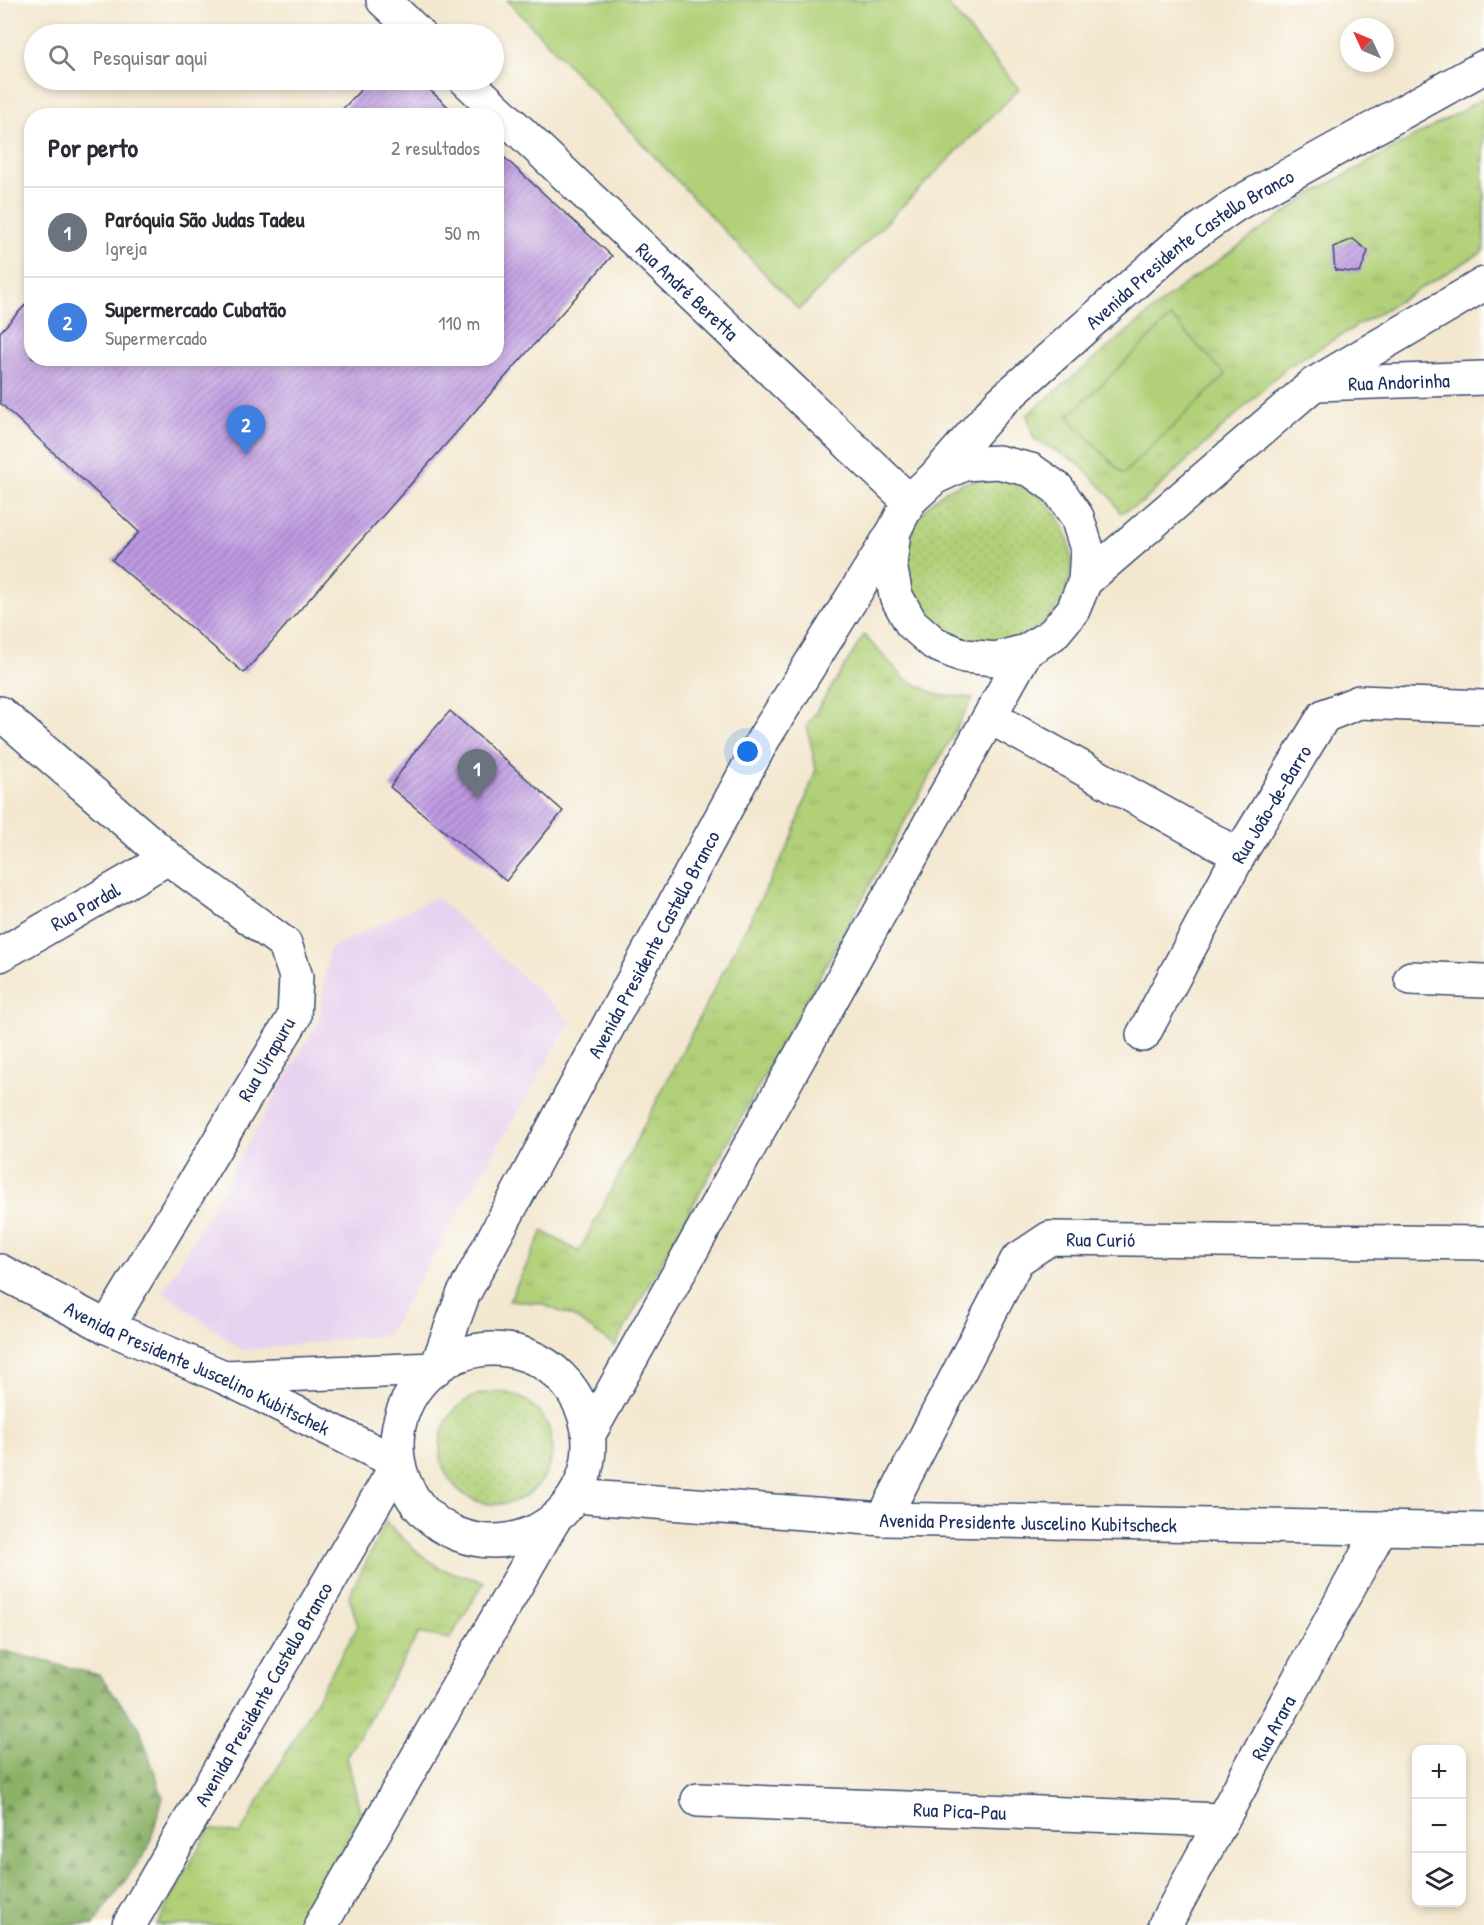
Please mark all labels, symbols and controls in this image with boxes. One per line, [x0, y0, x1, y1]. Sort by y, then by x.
north arrow [1340, 18, 1394, 72]
search box [24, 24, 504, 90]
icon: search [45, 41, 78, 74]
text: Pesquisar aqui [93, 42, 208, 72]
text: Por perto [48, 130, 138, 165]
text: 2 resultados [391, 134, 480, 161]
street label: Avenida Presidente Castello Branco [1079, 162, 1298, 335]
text: Paróquia São Judas Tadeu [105, 204, 305, 234]
text: 1 [64, 219, 71, 246]
text: 50 m [444, 219, 480, 246]
text: Igreja [105, 234, 147, 261]
street label: Rua André Beretta [631, 236, 745, 346]
text: Supermercado Cubatão [105, 294, 286, 324]
text: 2 [63, 309, 72, 336]
text: 110 m [438, 309, 480, 336]
text: Supermercado [105, 324, 207, 351]
street label: Rua Andorinha [1348, 366, 1450, 396]
pin: 2 [226, 406, 266, 455]
your location [733, 737, 762, 766]
street label: Rua João-de-Barro [1224, 739, 1317, 868]
pin: 1 [458, 750, 496, 799]
street label: Avenida Presidente Castello Branco [580, 826, 725, 1062]
street label: Rua Pardal [45, 875, 125, 937]
street label: Rua Uirapuru [231, 1012, 301, 1106]
street label: Rua Curió [1066, 1225, 1135, 1252]
street label: Avenida Presidente Juscelino Kubitschek [60, 1294, 335, 1441]
street label: Avenida Presidente Juscelino Kubitscheck [879, 1505, 1177, 1538]
street label: Avenida Presidente Castello Branco [188, 1577, 338, 1811]
street label: Rua Arara [1244, 1690, 1301, 1765]
map controls [1412, 1745, 1466, 1907]
button: + [1412, 1745, 1466, 1799]
street label: Rua Pica-Pau [913, 1795, 1007, 1825]
button: − [1412, 1799, 1466, 1853]
button: layers [1412, 1853, 1466, 1907]

